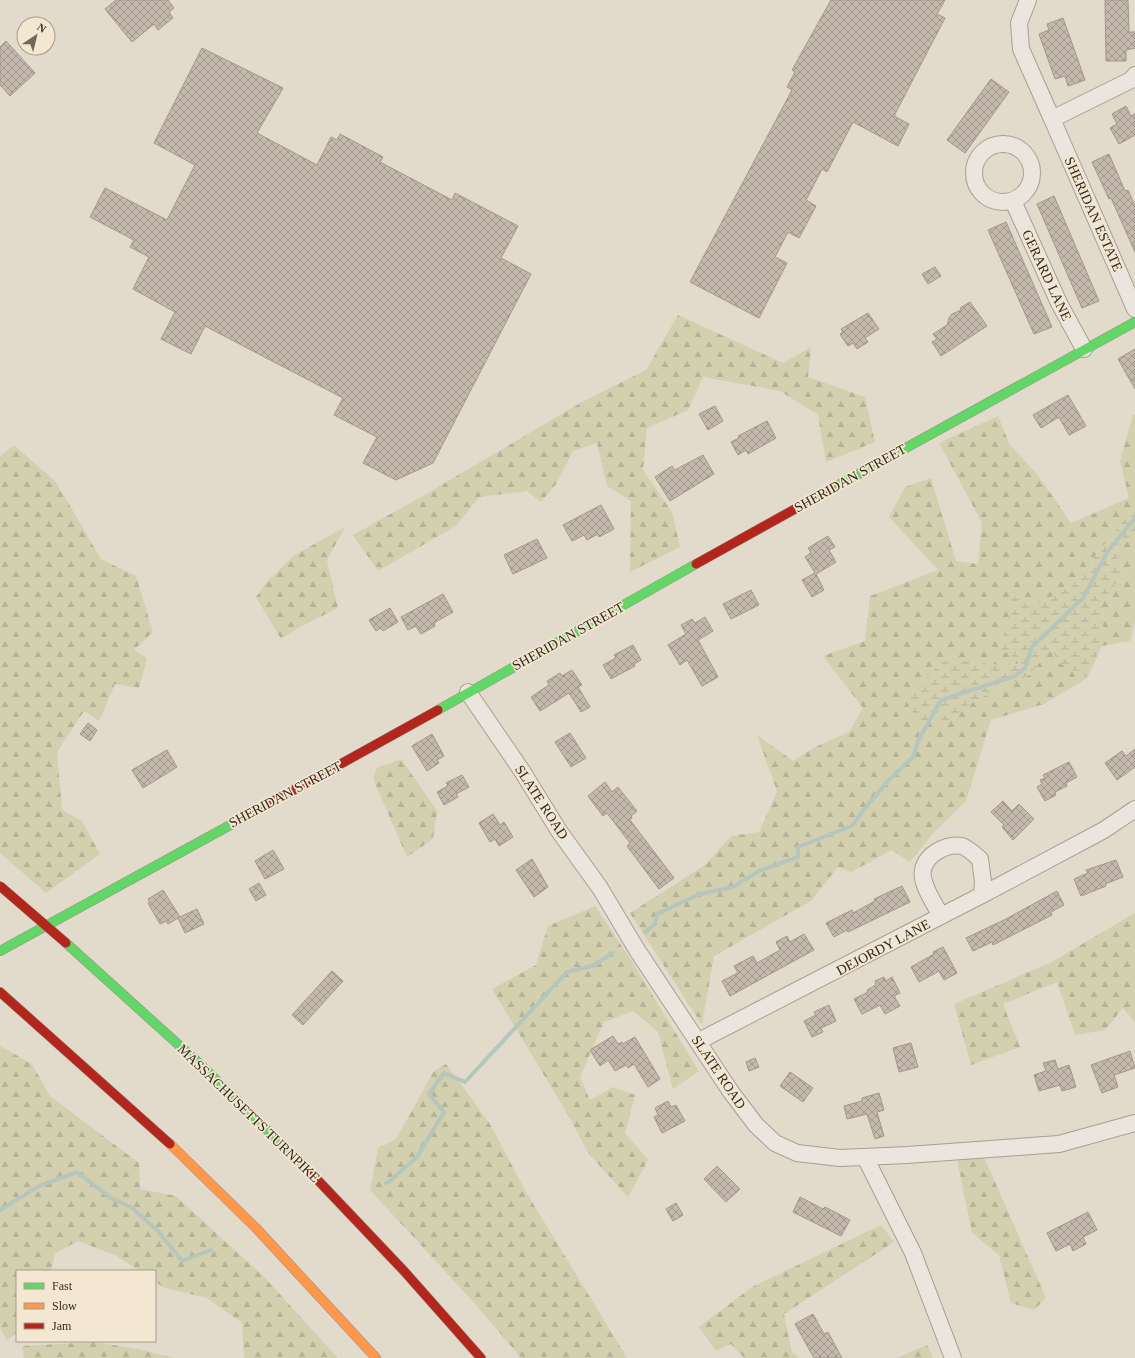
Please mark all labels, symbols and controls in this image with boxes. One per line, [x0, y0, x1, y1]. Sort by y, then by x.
north arrow [16, 16, 56, 56]
text: N [35, 21, 48, 35]
street label: SHERIDAN ESTATE [1062, 155, 1126, 274]
street label: GERARD LANE [1019, 227, 1074, 323]
street label: SHERIDAN STREET [792, 441, 909, 515]
street label: SHERIDAN STREET [510, 599, 627, 673]
street label: SHERIDAN STREET [226, 758, 345, 831]
street label: SLATE ROAD [512, 762, 571, 842]
street label: DEJORDY LANE [834, 916, 933, 978]
street label: SLATE ROAD [689, 1033, 749, 1112]
street label: MASSACHUSETTS TURNPIKE [175, 1041, 323, 1185]
legend [16, 1270, 156, 1342]
text: Fast [52, 1279, 73, 1293]
text: Slow [52, 1299, 77, 1313]
text: Jam [52, 1319, 72, 1333]

